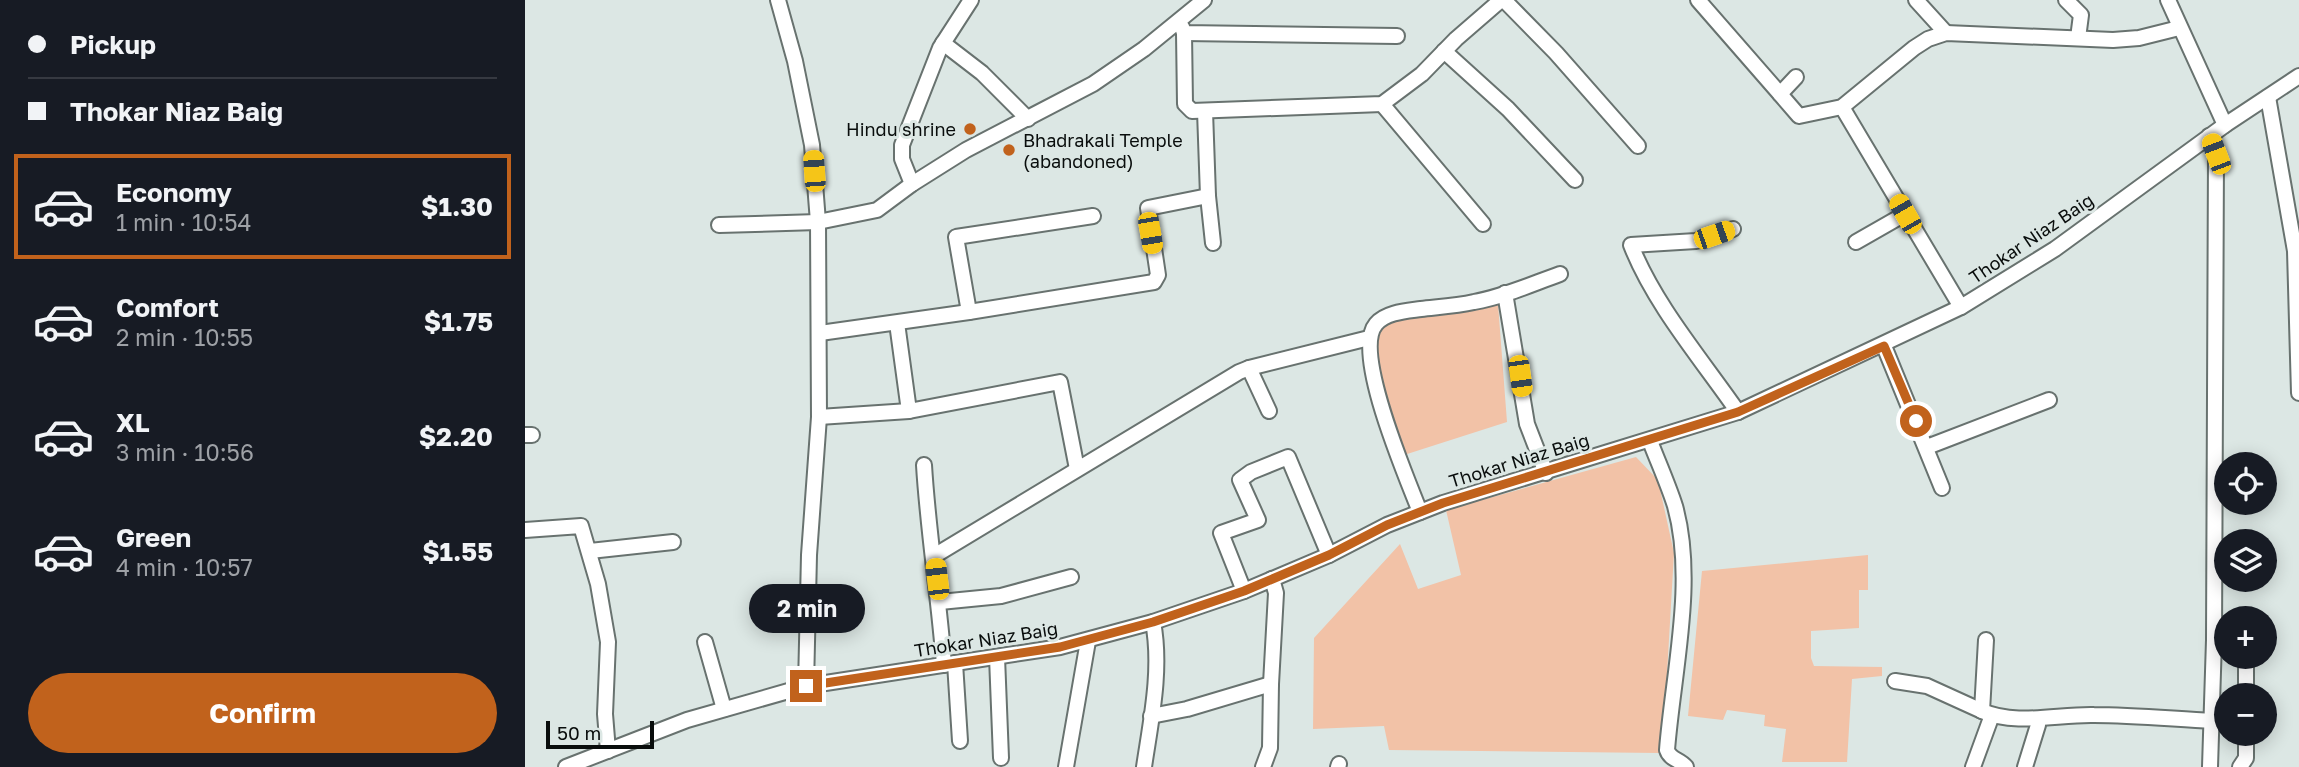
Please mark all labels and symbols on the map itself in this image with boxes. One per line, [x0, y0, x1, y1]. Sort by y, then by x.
place label: Hindu shrine [846, 118, 956, 140]
marker: Hindu shrine [962, 121, 978, 137]
place label: Bhadrakali Temple (abandoned) [1023, 129, 1183, 172]
car [2199, 131, 2234, 177]
marker: Bhadrakali Temple (abandoned) [1001, 142, 1017, 158]
car [803, 149, 826, 193]
street label: Thokar Niaz Baig [1965, 188, 2097, 288]
car [1886, 191, 1925, 237]
car [1137, 210, 1164, 256]
car [1691, 218, 1738, 252]
car [1507, 354, 1534, 398]
route start [1900, 405, 1932, 437]
street label: Thokar Niaz Baig [1446, 428, 1592, 492]
car [925, 557, 950, 601]
callout: 2 min [748, 584, 864, 634]
street label: Thokar Niaz Baig [913, 617, 1059, 661]
route end [790, 670, 822, 702]
scale bar [546, 718, 655, 750]

